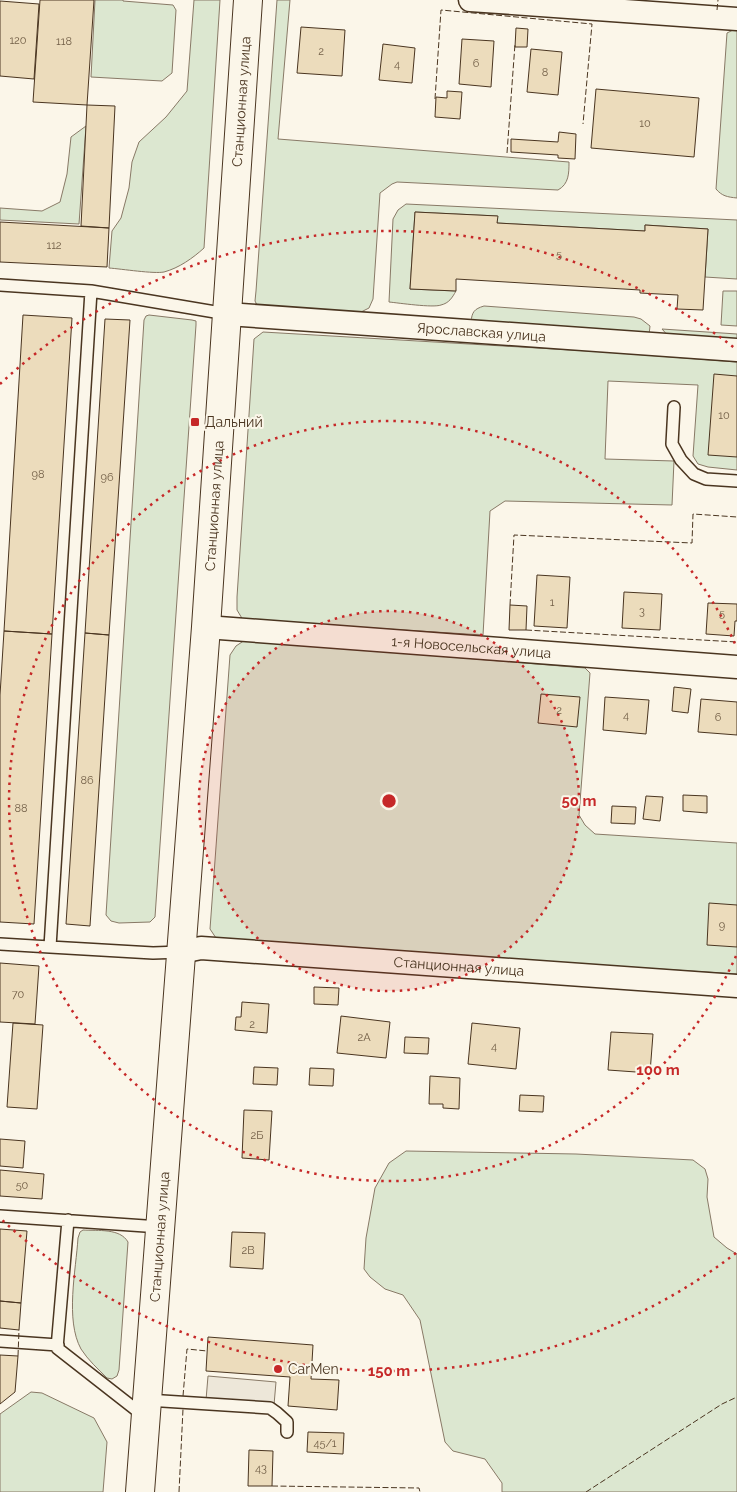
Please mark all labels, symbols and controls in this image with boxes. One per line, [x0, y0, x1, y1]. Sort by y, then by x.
house number: 120 [9, 34, 27, 47]
house number: 118 [56, 35, 72, 48]
street label: Станционная улица [229, 36, 254, 168]
house number: 2 [318, 45, 324, 58]
house number: 6 [473, 57, 480, 70]
house number: 4 [394, 58, 400, 71]
house number: 8 [542, 66, 548, 79]
house number: 10 [639, 117, 651, 130]
house number: 112 [46, 239, 62, 252]
house number: 5 [556, 248, 562, 261]
street label: Ярославская улица [416, 319, 546, 344]
house number: 10 [718, 409, 730, 422]
place label: Дальний [205, 414, 263, 430]
marker: Дальний [189, 416, 201, 428]
street label: Станционная улица [202, 440, 226, 572]
house number: 98 [32, 468, 44, 481]
house number: 96 [100, 471, 114, 484]
house number: 1 [550, 596, 555, 609]
house number: 3 [639, 605, 645, 618]
house number: 5 [719, 607, 725, 620]
street label: 1-я Новосельская улица [391, 633, 552, 661]
house number: 2 [556, 704, 562, 717]
house number: 4 [623, 709, 629, 722]
house number: 6 [715, 711, 722, 724]
house number: 86 [80, 774, 94, 787]
centre of rings [380, 792, 398, 810]
text: 50 m [561, 792, 597, 810]
house number: 88 [14, 802, 28, 815]
house number: 9 [719, 919, 725, 932]
street label: Станционная улица [393, 954, 525, 979]
house number: 70 [12, 988, 25, 1001]
house number: 2 [249, 1018, 255, 1031]
house number: 2А [357, 1031, 371, 1044]
house number: 4 [491, 1040, 497, 1053]
text: 100 m [636, 1061, 680, 1079]
house number: 2Б [251, 1129, 263, 1142]
street label: Станционная улица [147, 1171, 172, 1303]
house number: 50 [16, 1179, 29, 1192]
house number: 2В [241, 1244, 255, 1257]
place label: CarMen [288, 1361, 339, 1377]
text: 150 m [368, 1362, 410, 1380]
marker: CarMen [272, 1363, 284, 1375]
house number: 45/1 [313, 1437, 337, 1450]
house number: 43 [255, 1462, 267, 1475]

